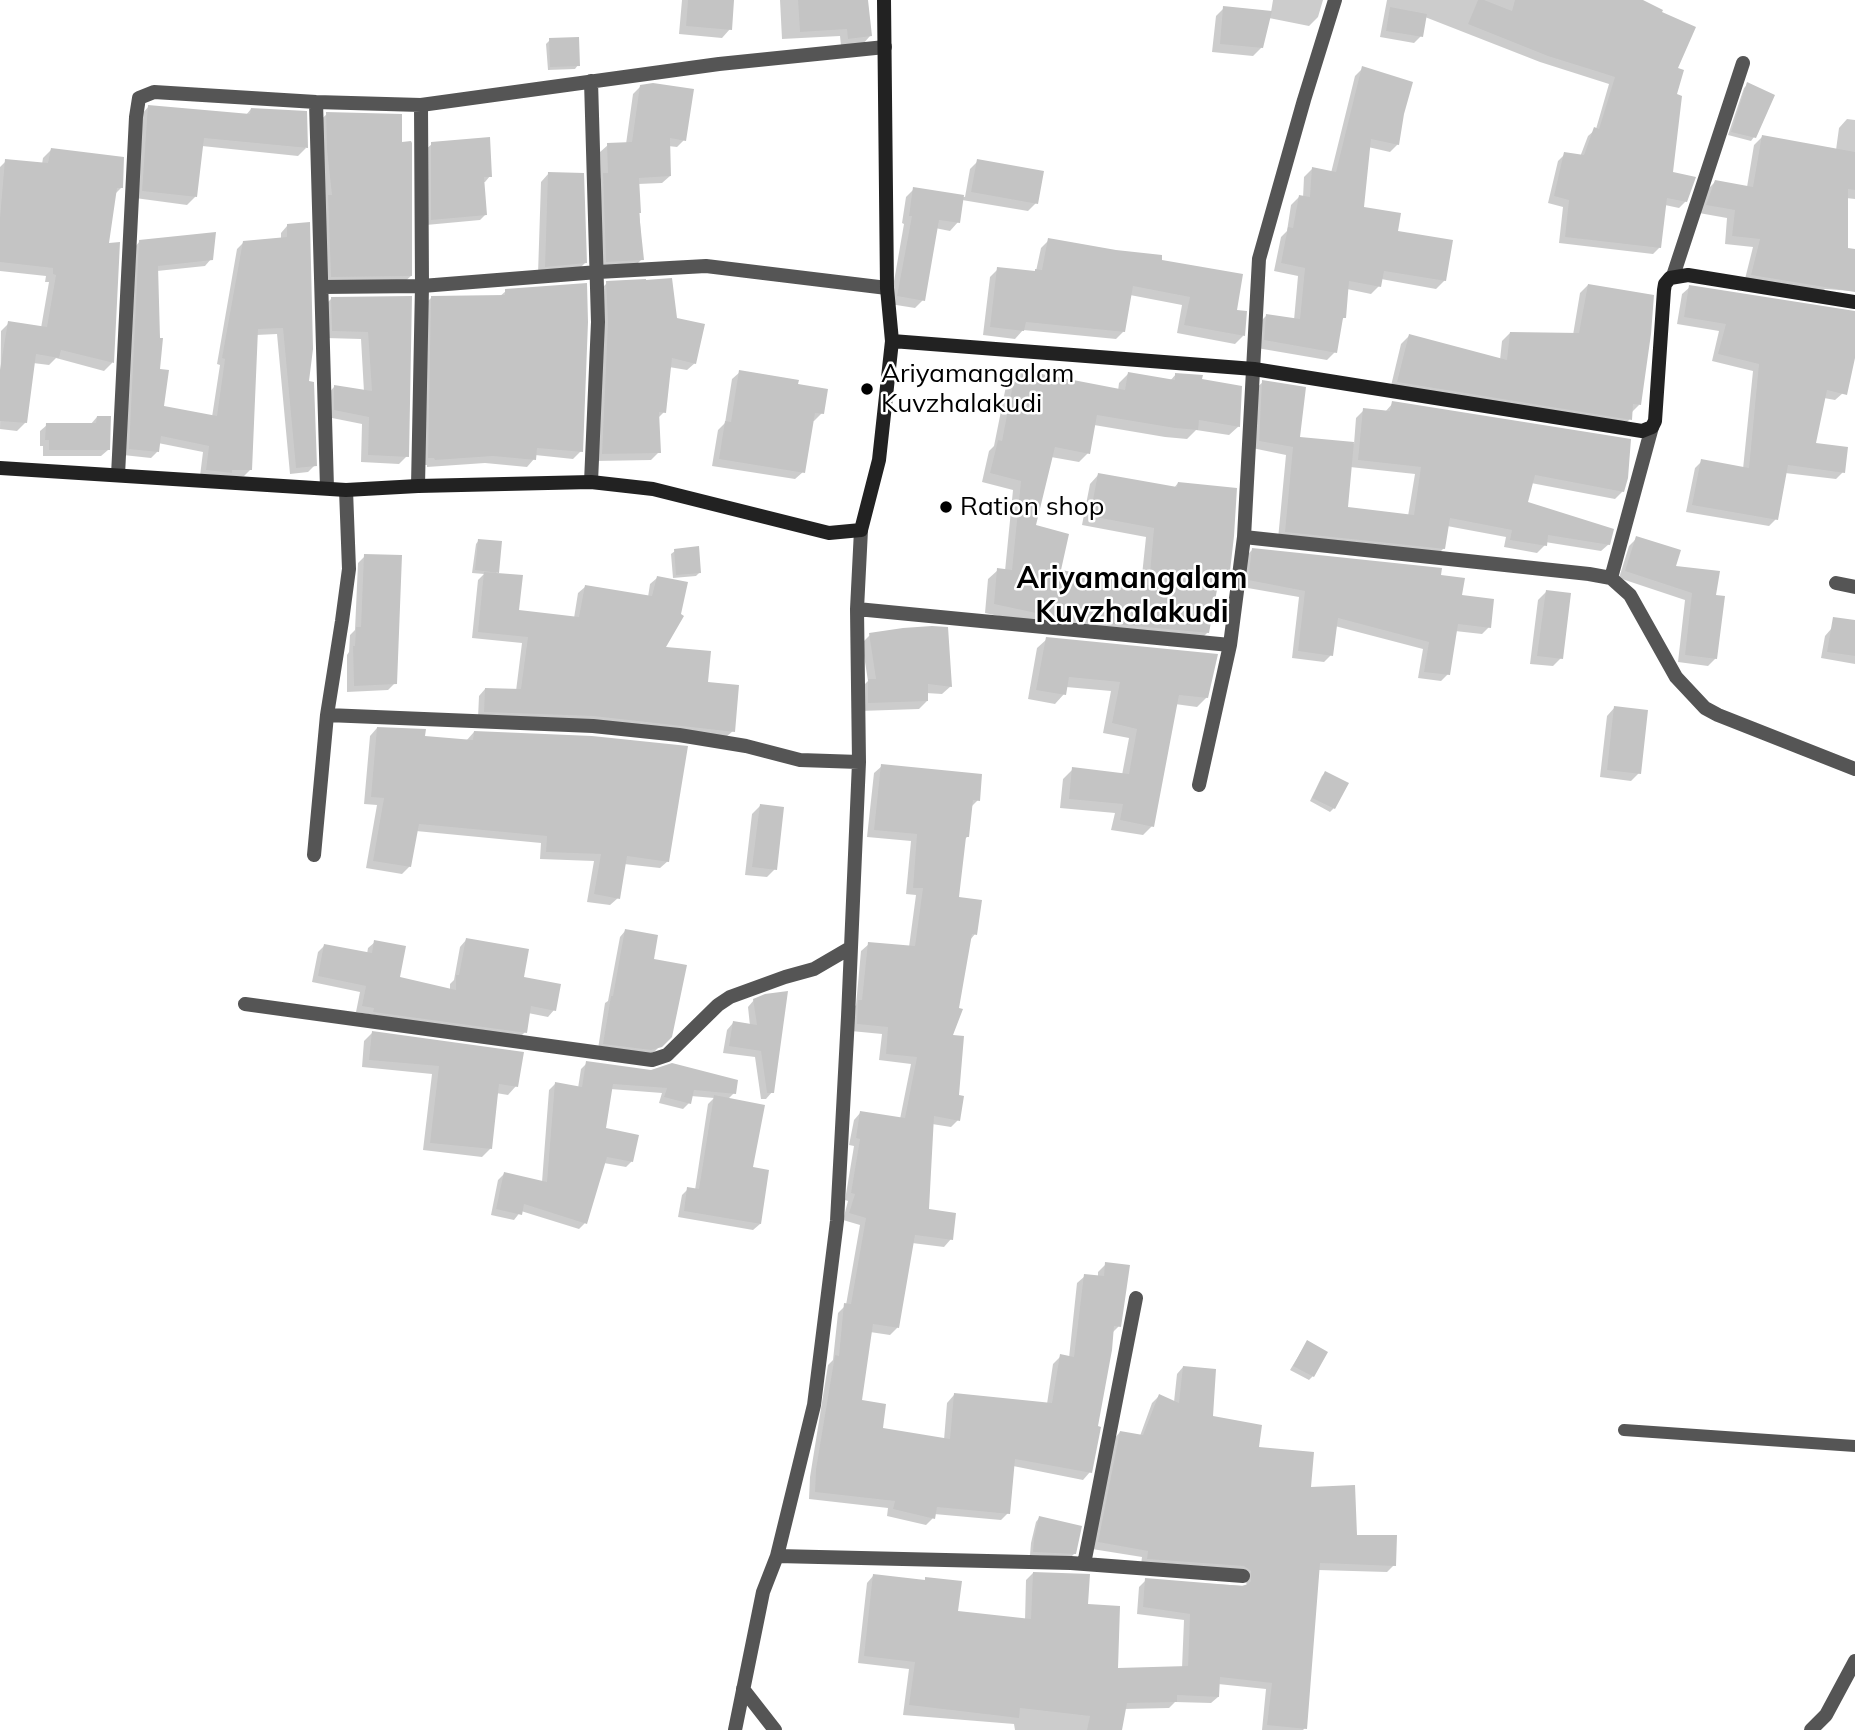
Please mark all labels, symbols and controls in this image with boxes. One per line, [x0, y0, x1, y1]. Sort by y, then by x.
place label: Ariyamangalam Kuvzhalakudi [881, 358, 1074, 420]
marker: Ariyamangalam Kuvzhalakudi [859, 381, 875, 397]
place label: Ration shop [960, 491, 1104, 523]
marker: Ration shop [938, 499, 954, 515]
district label: Ariyamangalam Kuvzhalakudi [1016, 561, 1248, 632]

